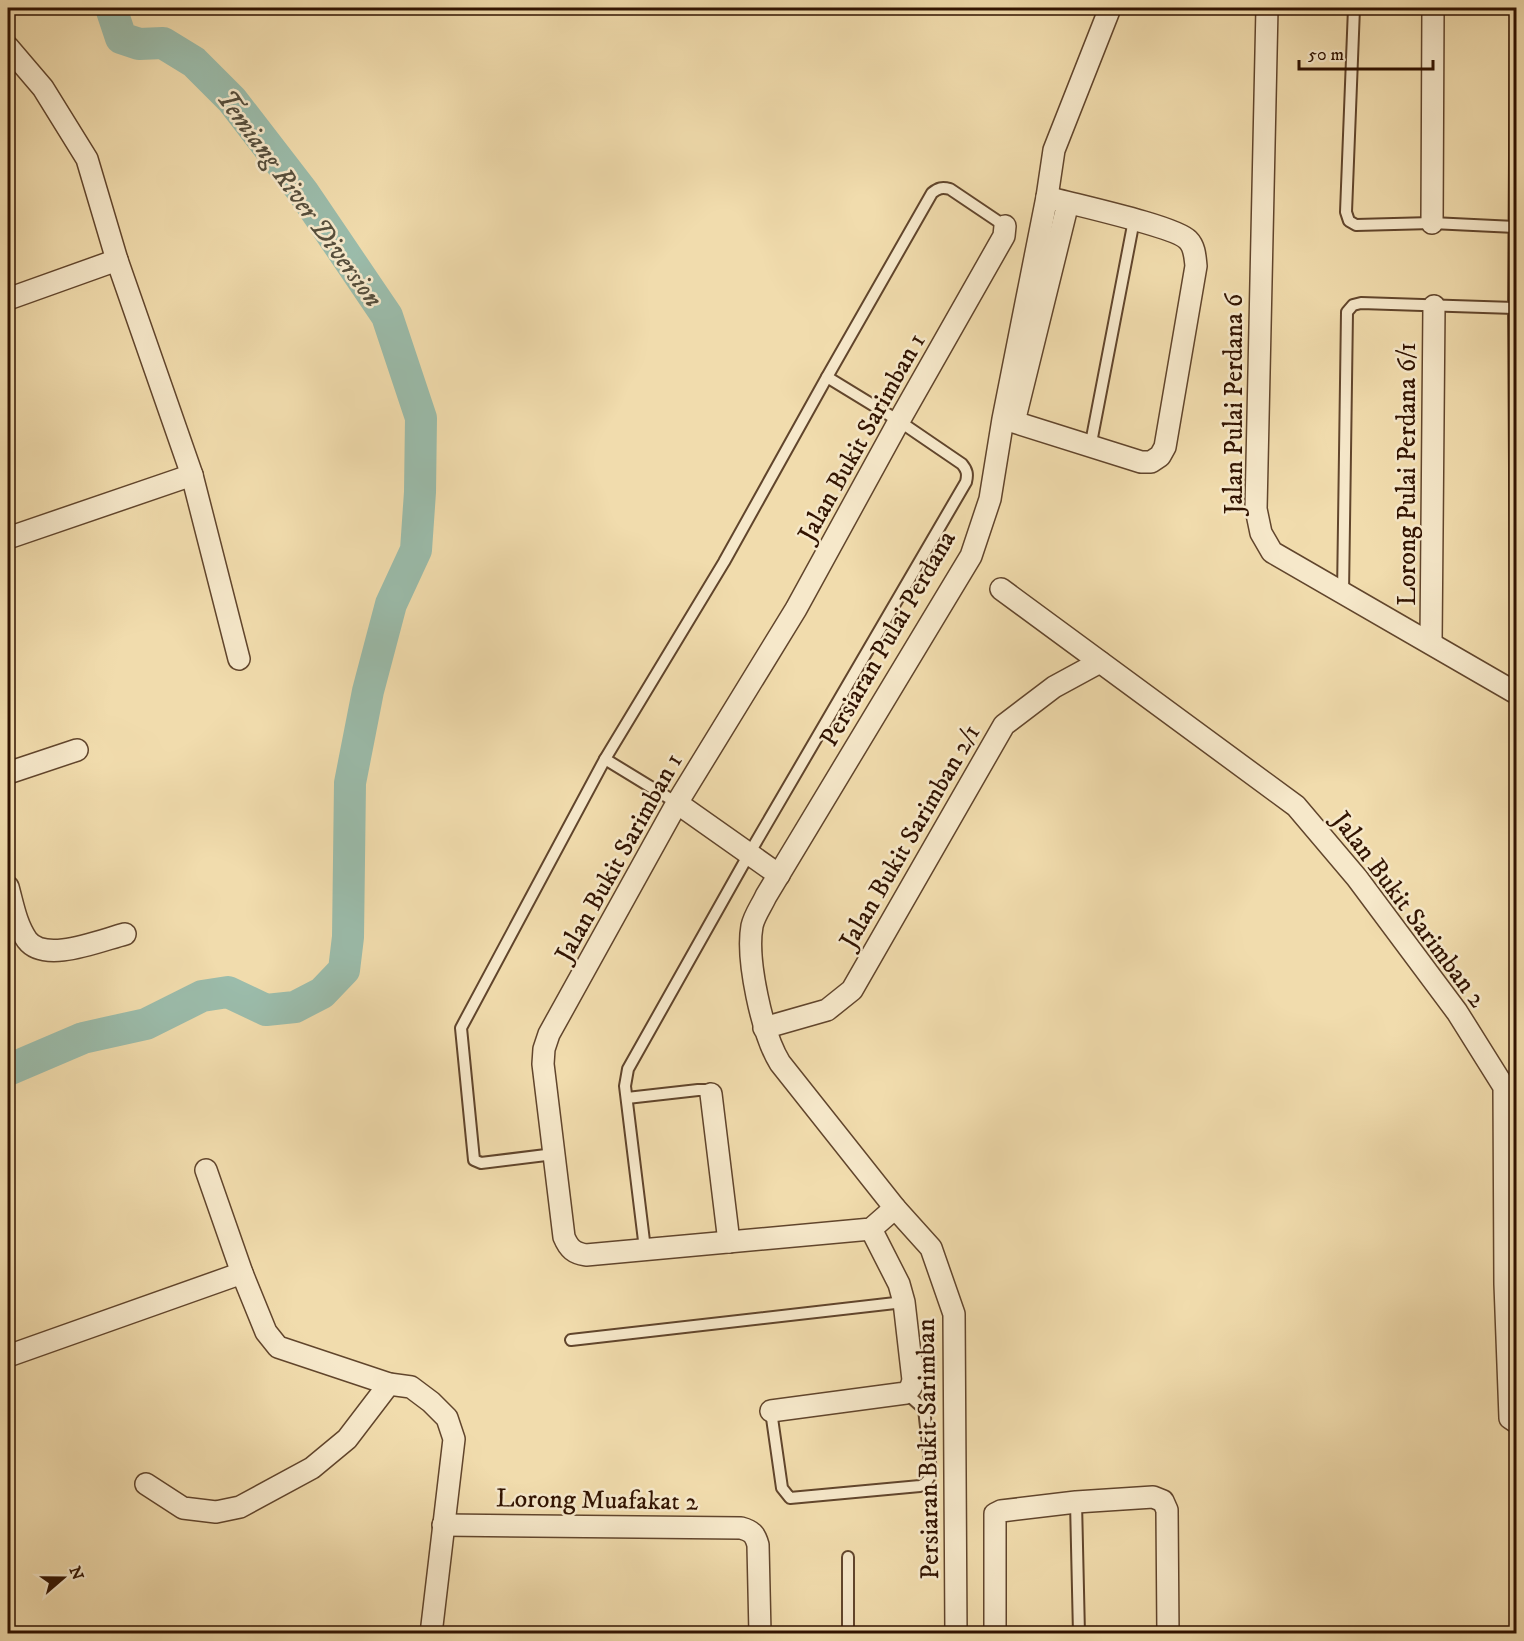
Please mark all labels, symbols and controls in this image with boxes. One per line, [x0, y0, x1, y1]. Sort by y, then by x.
scale bar [1299, 33, 1432, 71]
text: 50 m [1308, 44, 1344, 66]
water label: Temiang River Diversion [209, 83, 390, 315]
street label: Jalan Pulai Perdana 6 [1218, 292, 1251, 516]
street label: Jalan Bukit Sarimban 1 [790, 328, 933, 550]
street label: Lorong Pulai Perdana 6/1 [1391, 342, 1424, 606]
street label: Persiaran Pulai Perdana [813, 525, 964, 753]
street label: Jalan Bukit Sarimban 2/1 [832, 719, 988, 957]
street label: Jalan Bukit Sarimban 1 [547, 748, 690, 970]
street label: Jalan Bukit Sarimban 2 [1323, 804, 1493, 1015]
street label: Persiaran Bukit Sarimban [910, 1318, 947, 1580]
street label: Lorong Muafakat 2 [496, 1482, 699, 1519]
north arrow [33, 1548, 93, 1608]
text: N [65, 1564, 88, 1583]

